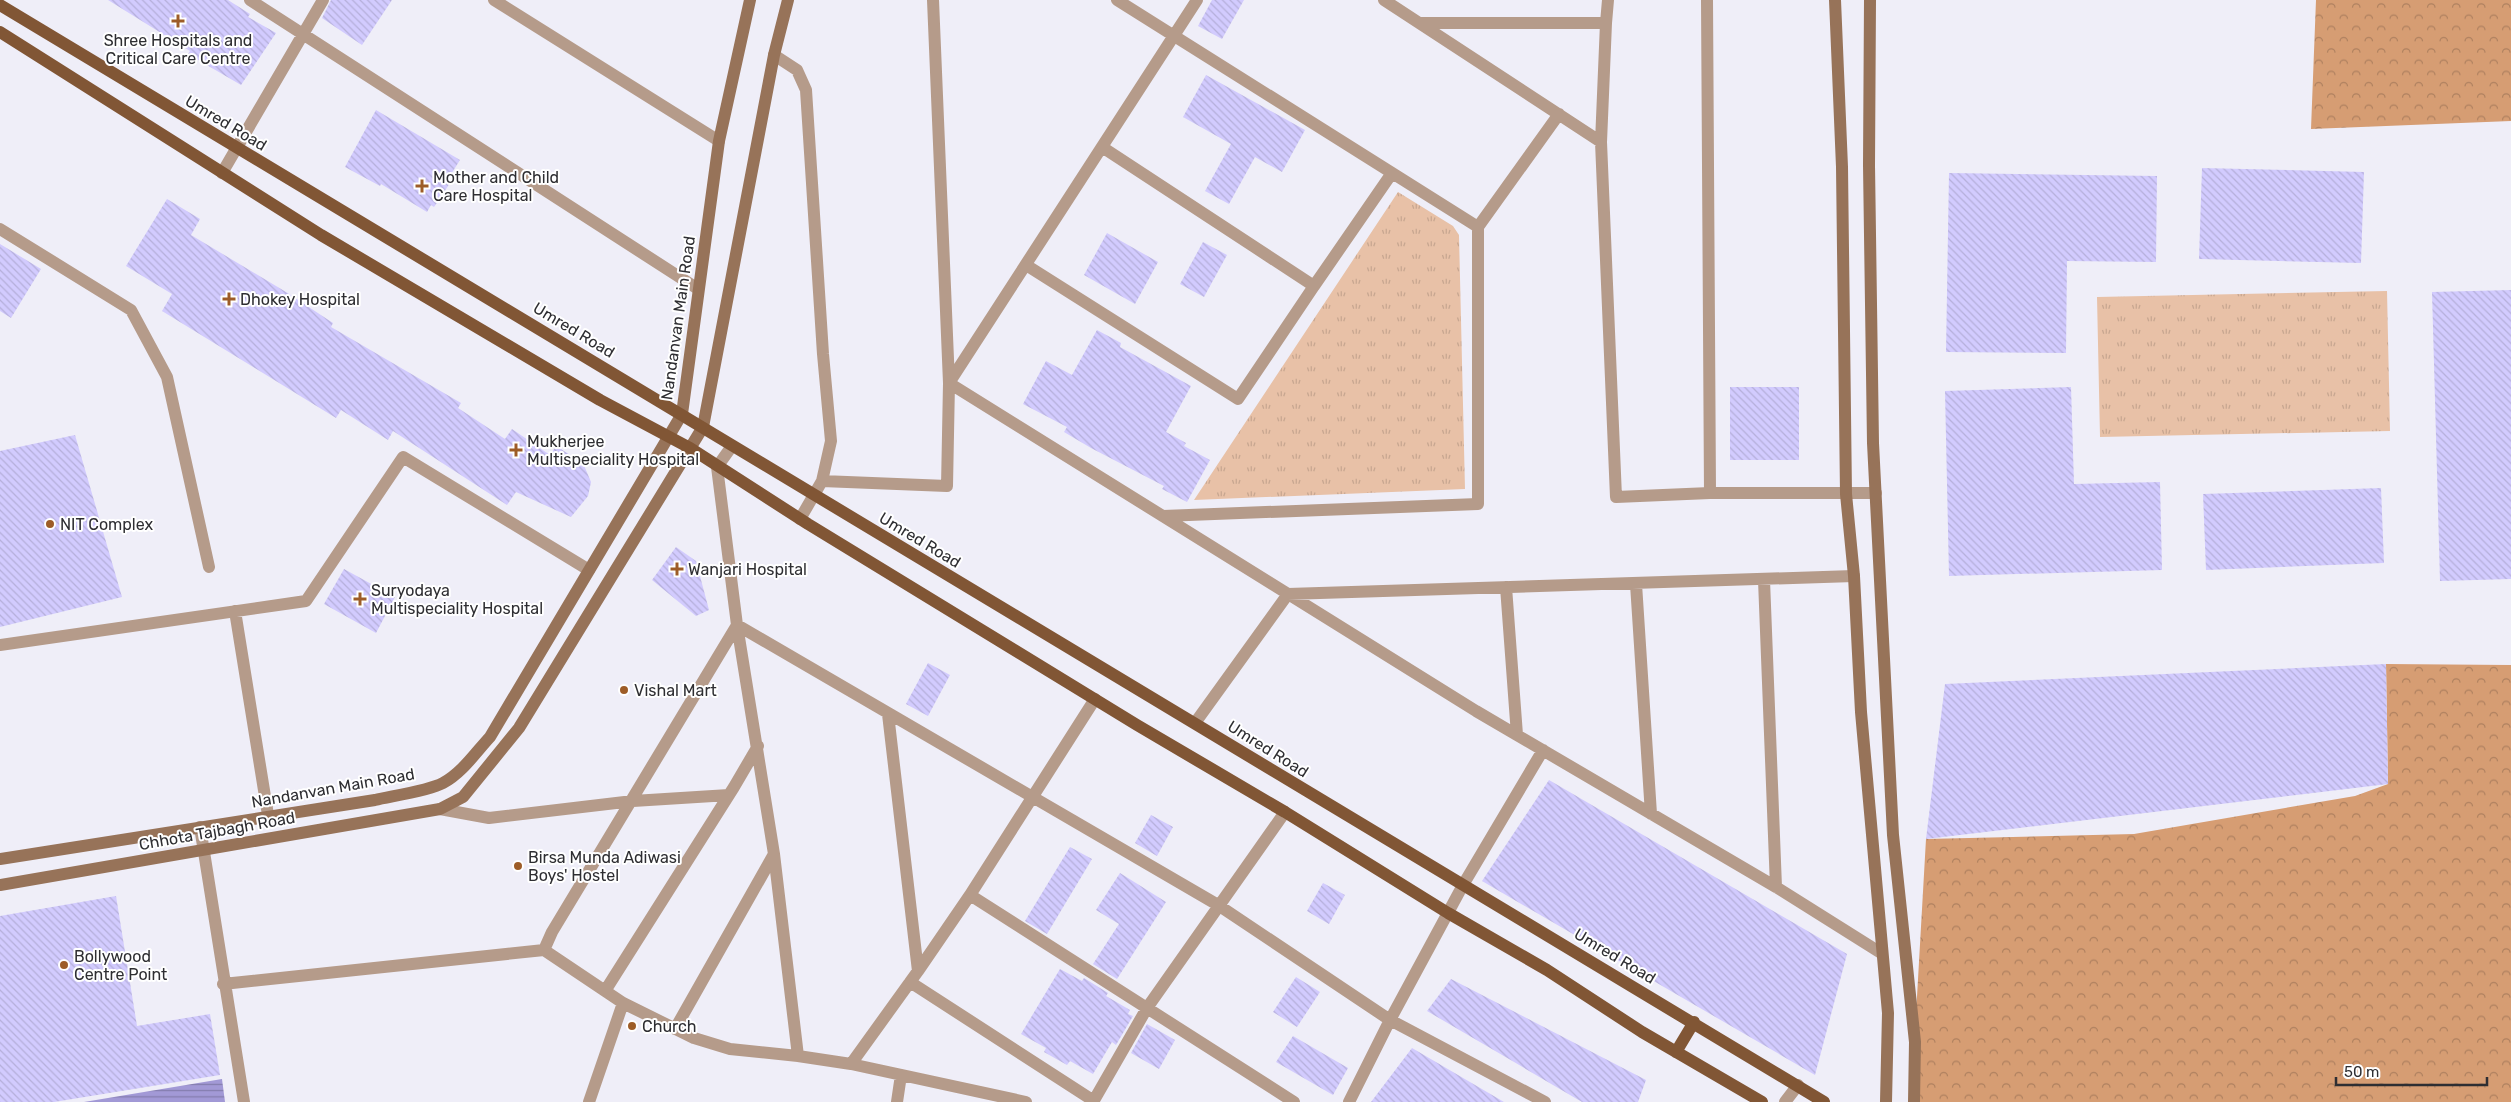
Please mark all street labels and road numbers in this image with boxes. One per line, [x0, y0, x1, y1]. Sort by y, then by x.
street label: Umred Road [182, 91, 270, 155]
street label: Nandanvan Main Road [657, 235, 699, 401]
street label: Umred Road [530, 298, 618, 362]
street label: Umred Road [876, 508, 964, 572]
street label: Umred Road [1224, 717, 1312, 781]
street label: Nandanvan Main Road [250, 764, 416, 812]
street label: Chhota Tajbagh Road [137, 808, 297, 854]
street label: Umred Road [1571, 924, 1659, 988]

